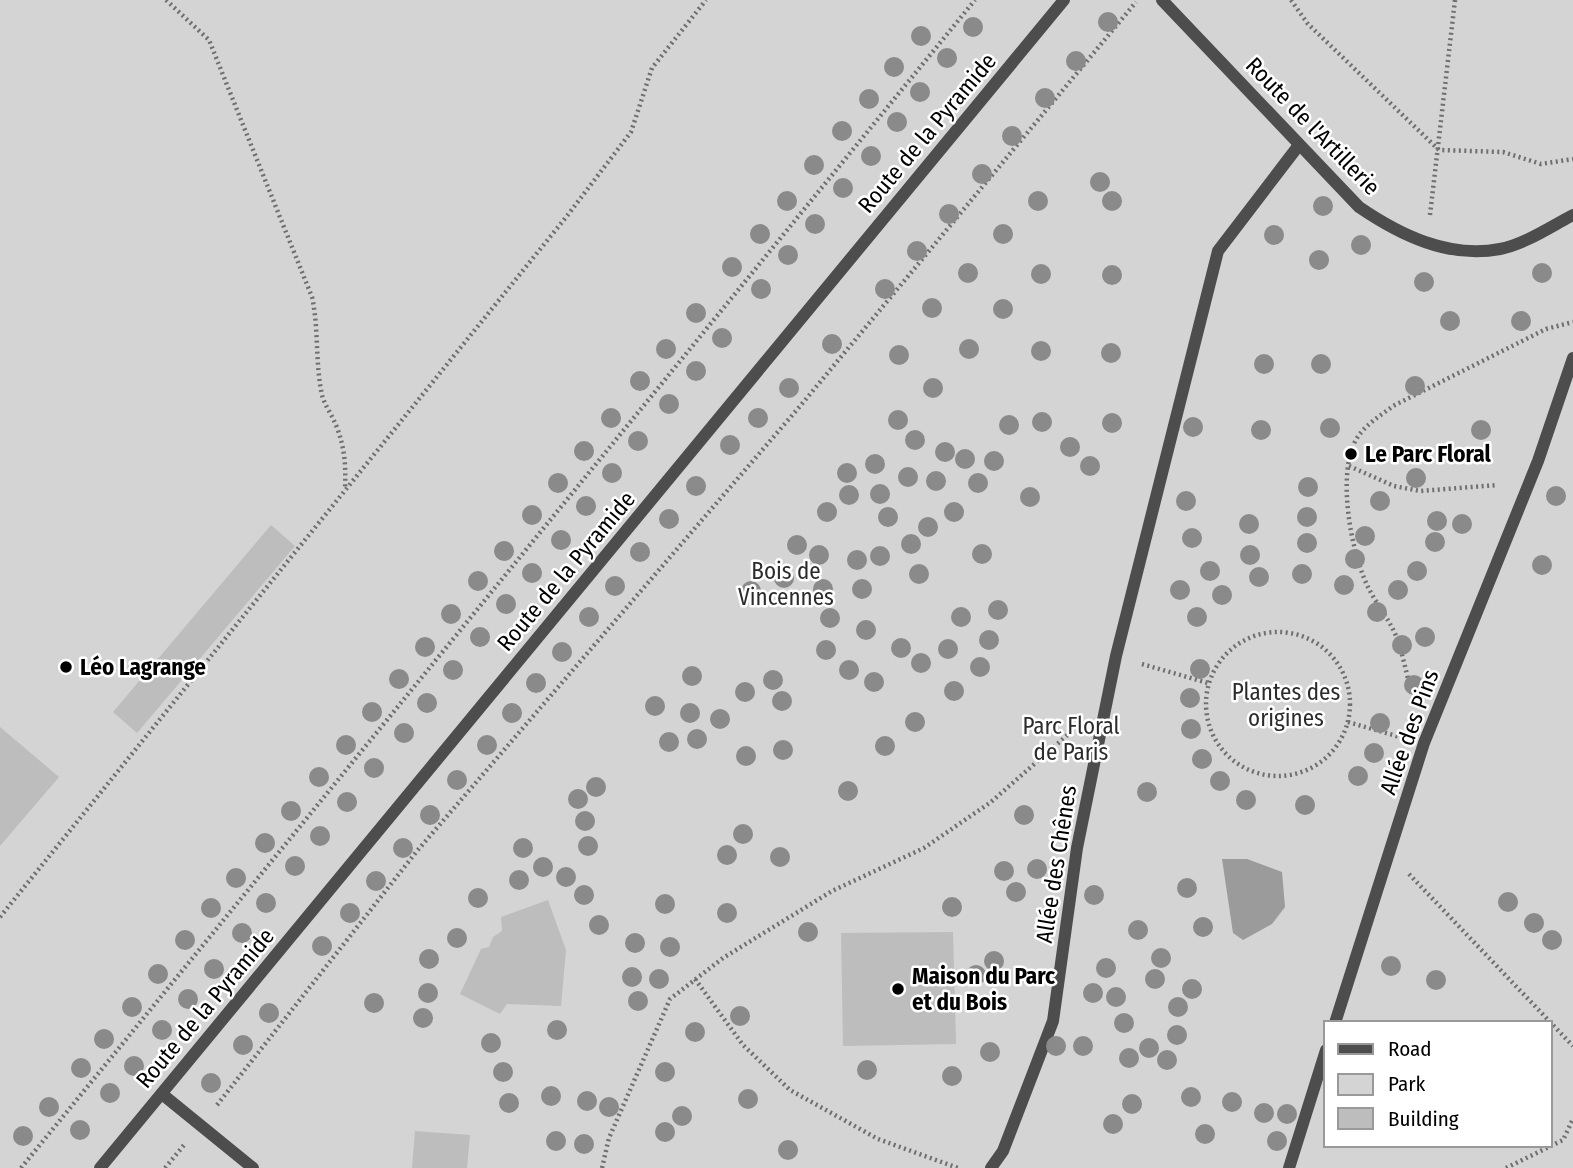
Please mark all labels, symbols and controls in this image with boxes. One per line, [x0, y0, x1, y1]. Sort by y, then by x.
street label: Route de la Pyramide [852, 47, 1002, 219]
street label: Route de l'Artillerie [1240, 51, 1386, 201]
place label: Le Parc Floral [1365, 440, 1491, 468]
marker: Le Parc Floral [1343, 446, 1359, 462]
street label: Route de la Pyramide [491, 485, 641, 657]
park label: Bois de Vincennes [738, 557, 834, 611]
place label: Léo Lagrange [80, 653, 206, 681]
marker: Léo Lagrange [58, 659, 74, 675]
street label: Allée des Pins [1373, 666, 1445, 798]
park label: Plantes des origines [1232, 678, 1340, 732]
park label: Parc Floral de Paris [1022, 712, 1120, 766]
street label: Allée des Chênes [1030, 783, 1082, 945]
street label: Route de la Pyramide [130, 922, 280, 1094]
place label: Maison du Parc et du Bois [912, 962, 1055, 1016]
marker: Maison du Parc et du Bois [890, 981, 906, 997]
legend [1324, 1021, 1552, 1147]
text: Road [1388, 1036, 1432, 1062]
text: Park [1388, 1071, 1426, 1097]
text: Building [1388, 1106, 1459, 1132]

